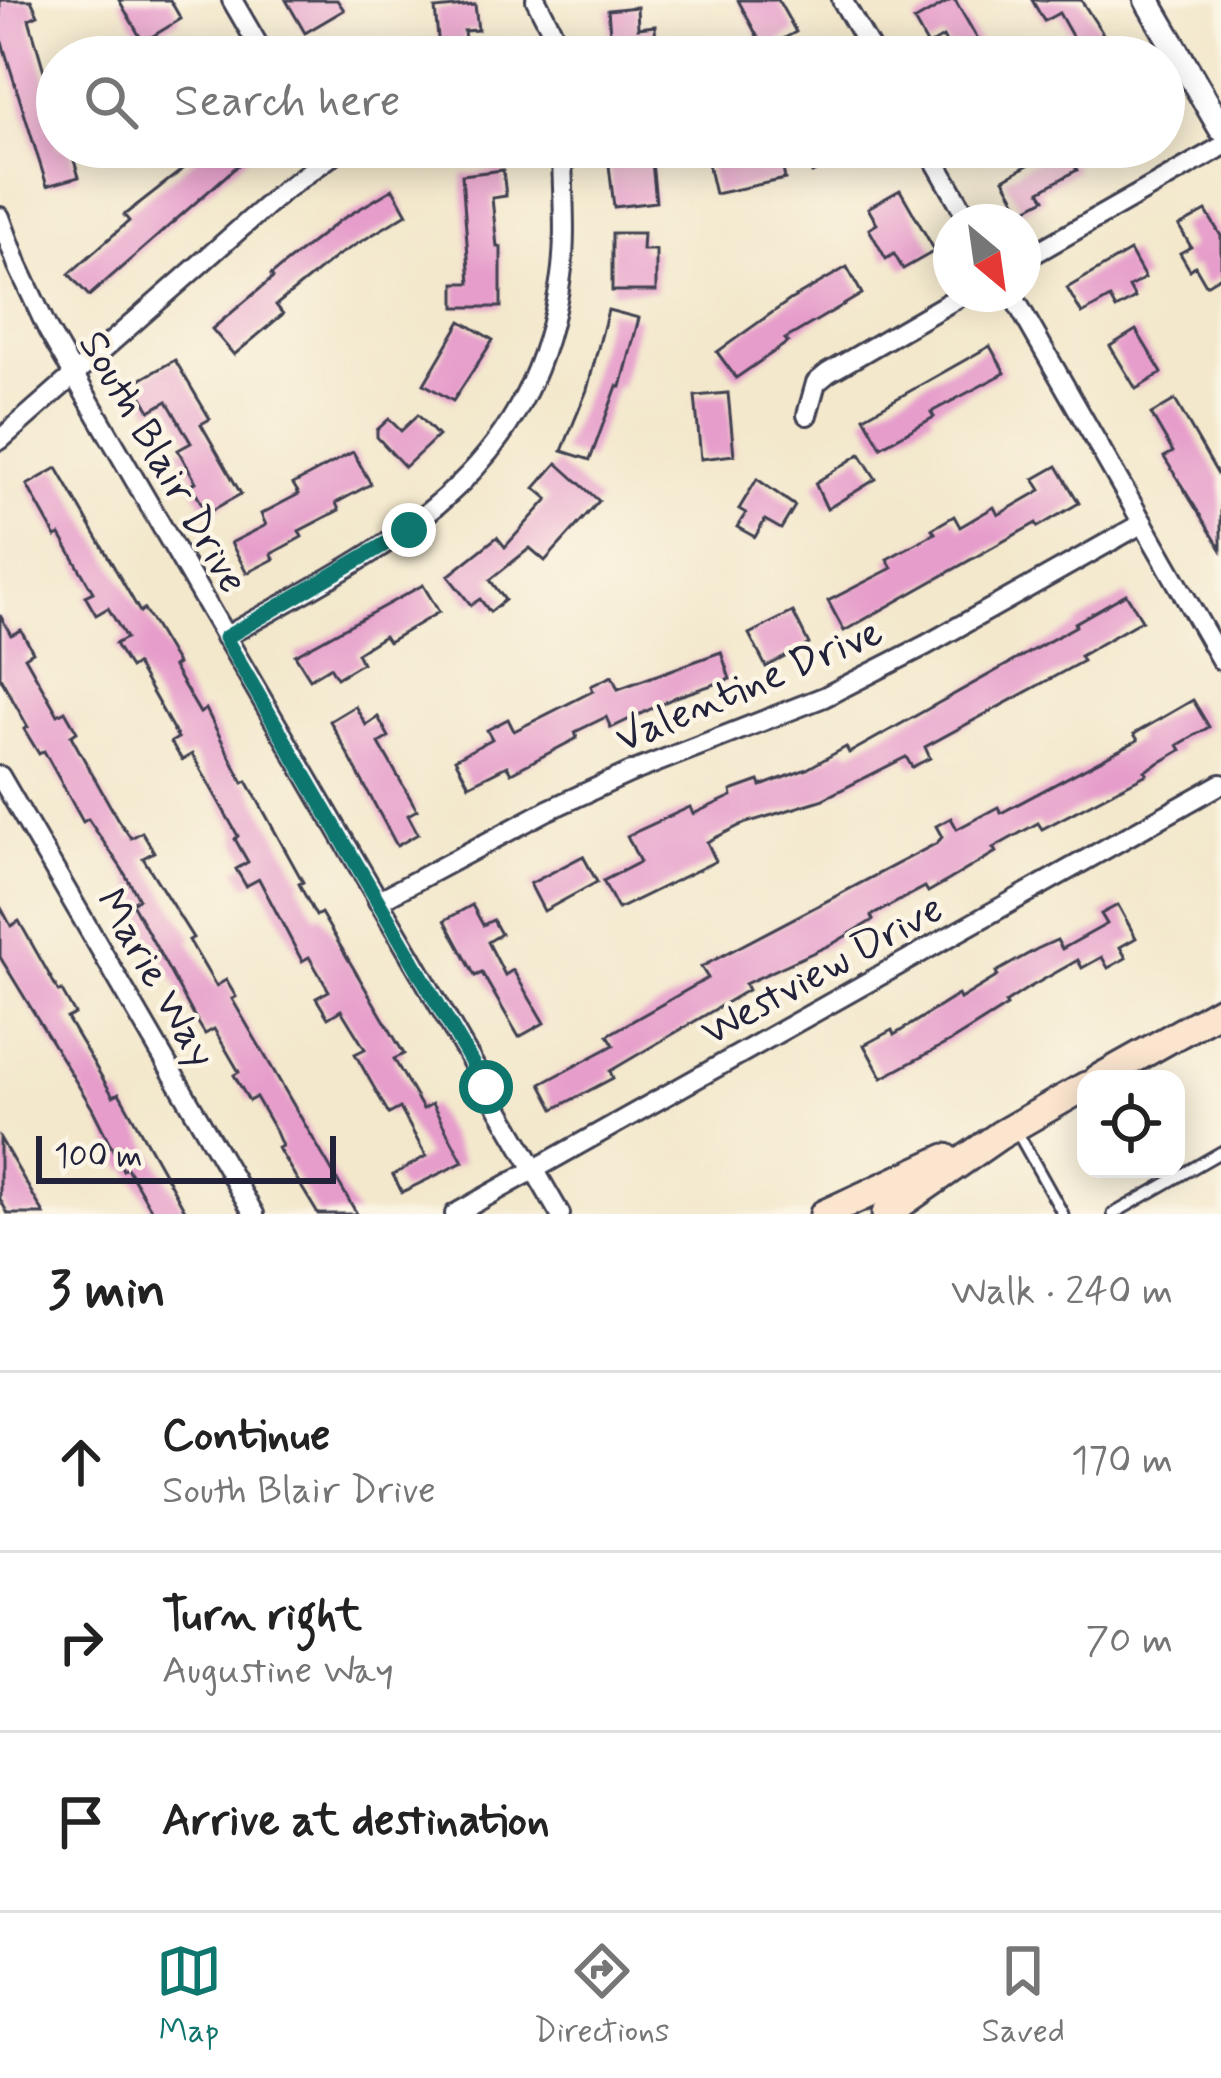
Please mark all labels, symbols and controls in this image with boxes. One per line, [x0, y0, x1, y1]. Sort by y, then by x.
search box [36, 36, 1185, 168]
icon: search [78, 69, 144, 135]
text: Search here [174, 73, 401, 132]
north arrow [933, 204, 1041, 312]
street label: South Blair Drive [64, 321, 260, 604]
route end [382, 503, 436, 557]
street label: Valentine Drive [607, 605, 891, 767]
street label: Marie Way [82, 879, 228, 1078]
street label: Westview Drive [692, 882, 953, 1060]
route start [459, 1060, 513, 1114]
map controls [1077, 1070, 1185, 1178]
button: locate [1077, 1070, 1185, 1178]
scale bar [36, 1130, 336, 1183]
text: 100 m [54, 1135, 143, 1179]
text: 3 min [48, 1259, 166, 1325]
text: Walk · 240 m [951, 1267, 1173, 1318]
text: Continue [162, 1407, 330, 1466]
icon: ahead [48, 1429, 114, 1495]
text: 170 m [1071, 1436, 1173, 1487]
text: South Blair Drive [162, 1466, 436, 1517]
text: Turn right [162, 1587, 362, 1646]
icon: right [48, 1609, 114, 1675]
text: 70 m [1085, 1616, 1173, 1667]
text: Augustine Way [162, 1646, 394, 1697]
icon: arrive [48, 1789, 114, 1855]
text: Arrive at destination [162, 1792, 550, 1851]
tab: Map [156, 1938, 222, 2054]
tab: Directions [534, 1938, 670, 2054]
tab: Saved [982, 1938, 1065, 2054]

